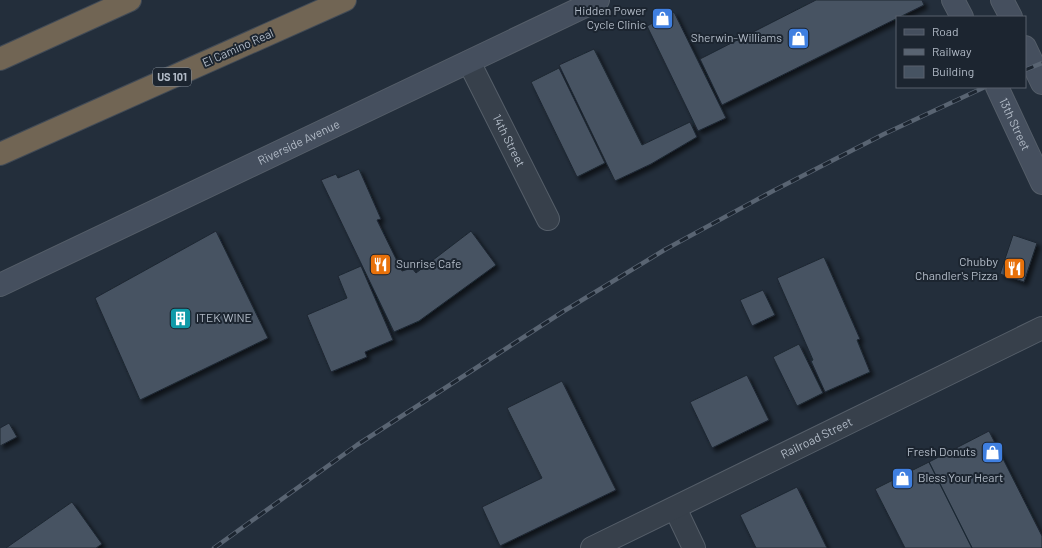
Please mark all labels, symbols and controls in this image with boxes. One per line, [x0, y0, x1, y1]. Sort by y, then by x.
place label: Hidden Power Cycle Clinic [574, 3, 647, 31]
shop icon: Hidden Power Cycle Clinic [649, 5, 675, 31]
legend [896, 16, 1026, 88]
text: Road [932, 24, 959, 38]
street label: El Camino Real [200, 25, 275, 69]
shop icon: Sherwin-Williams [785, 25, 811, 51]
place label: Sherwin-Williams [691, 30, 782, 44]
text: Railway [932, 44, 972, 58]
text: Building [932, 64, 974, 78]
road number: US 101 [153, 68, 191, 86]
street label: 13th Street [997, 95, 1034, 152]
street label: 14th Street [490, 112, 528, 169]
street label: Riverside Avenue [255, 116, 342, 167]
restaurant icon: Sunrise Cafe [368, 251, 394, 277]
place label: Chubby Chandler's Pizza [915, 254, 998, 282]
place label: Sunrise Cafe [396, 256, 461, 270]
restaurant icon: Chubby Chandler's Pizza [1001, 256, 1027, 282]
building icon: ITEK WINE [168, 305, 194, 331]
place label: ITEK WINE [196, 310, 252, 324]
street label: Railroad Street [778, 414, 854, 461]
shop icon: Fresh Donuts [979, 439, 1005, 465]
place label: Fresh Donuts [907, 444, 976, 458]
shop icon: Bless Your Heart [890, 465, 916, 491]
place label: Bless Your Heart [918, 470, 1003, 484]

